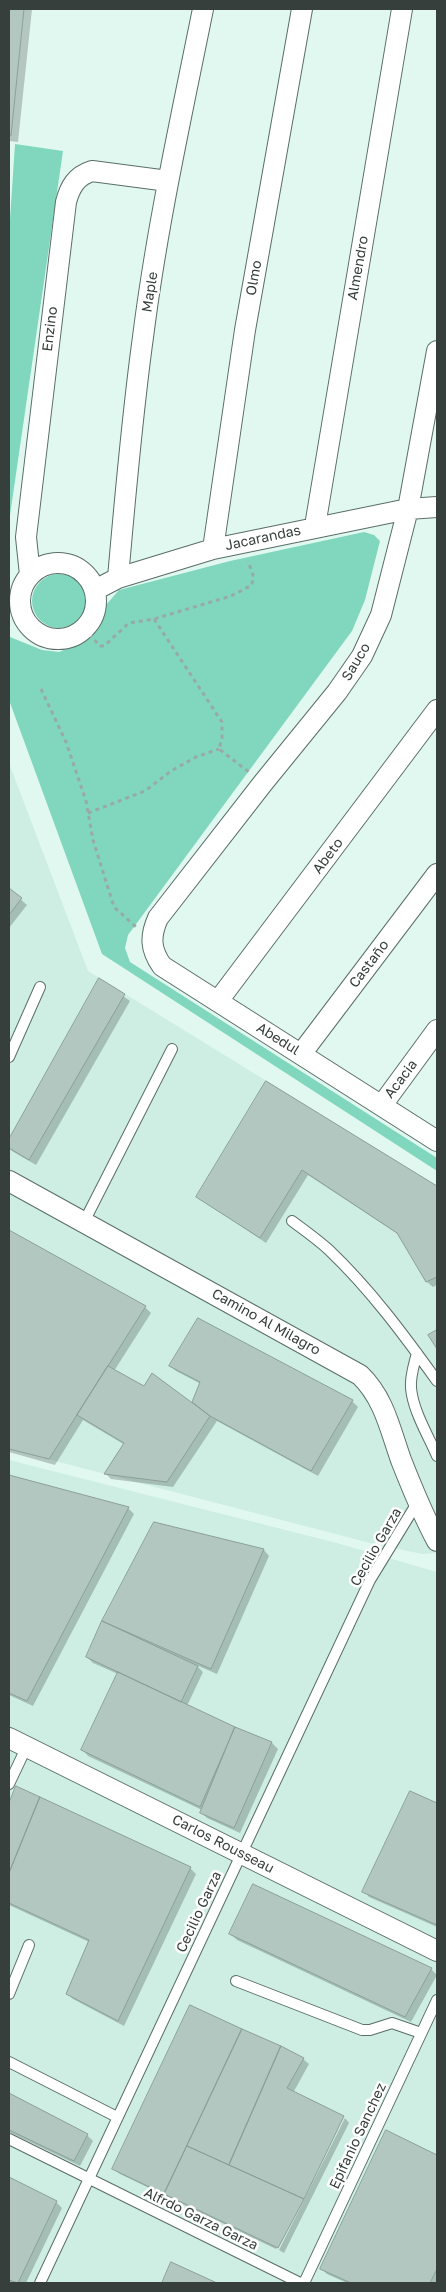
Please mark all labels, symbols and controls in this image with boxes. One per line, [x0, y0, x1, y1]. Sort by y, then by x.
street label: Almendro [344, 235, 372, 301]
street label: Olmo [243, 259, 265, 297]
street label: Maple [138, 270, 162, 314]
street label: Enzino [39, 306, 61, 352]
street label: Jacarandas [224, 522, 302, 554]
street label: Sauco [338, 640, 374, 684]
street label: Abeto [309, 835, 347, 877]
street label: Castaño [346, 937, 392, 991]
street label: Abedul [253, 1019, 303, 1059]
street label: Acacia [381, 1056, 421, 1102]
street label: Camino Al Milagro [209, 1285, 323, 1359]
street label: Cecilio Garza [347, 1505, 405, 1589]
street label: Carlos Rousseau [169, 1811, 277, 1877]
street label: Cecilio Garza [173, 1869, 225, 1955]
street label: Epifanio Sanchez [326, 2080, 390, 2192]
street label: Alfrdo Garza Garza [141, 2184, 261, 2254]

